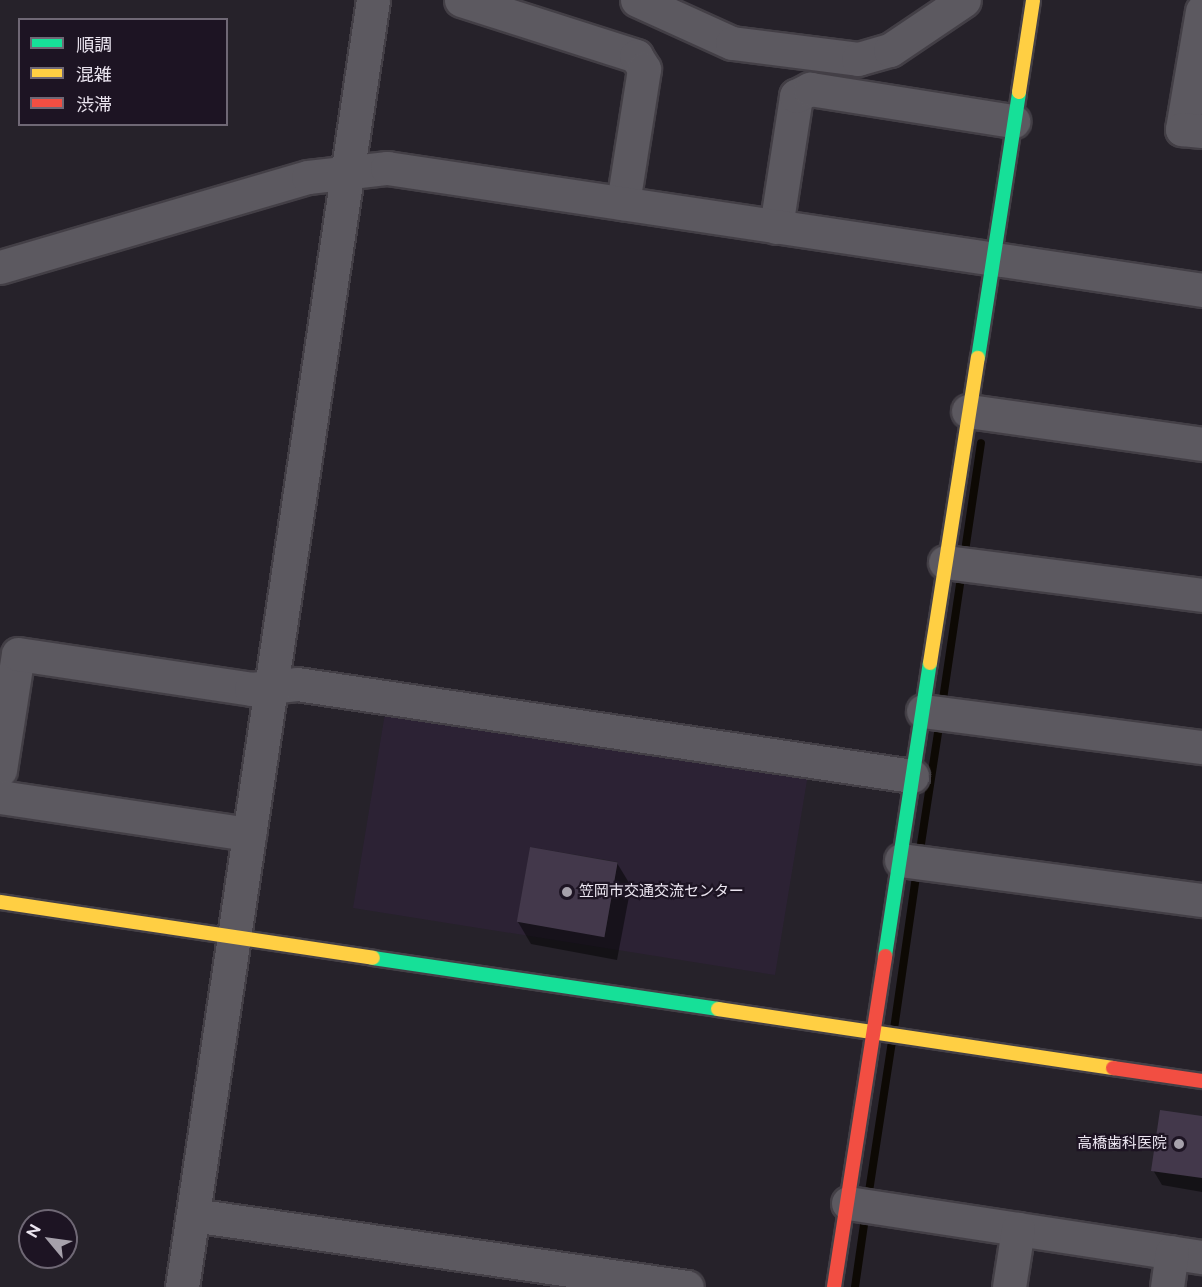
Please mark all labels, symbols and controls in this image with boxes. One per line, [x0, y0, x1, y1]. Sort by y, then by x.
legend [18, 18, 228, 126]
text: 順調 [76, 34, 112, 55]
text: 混雑 [76, 64, 112, 85]
text: 渋滞 [76, 94, 112, 115]
place label: 笠岡市交通交流センター [579, 883, 744, 901]
marker: 笠岡市交通交流センター [560, 885, 574, 899]
place label: 高橋歯科医院 [1077, 1135, 1167, 1153]
marker: 高橋歯科医院 [1172, 1137, 1186, 1151]
north arrow [18, 1209, 78, 1269]
text: N [22, 1221, 45, 1241]

